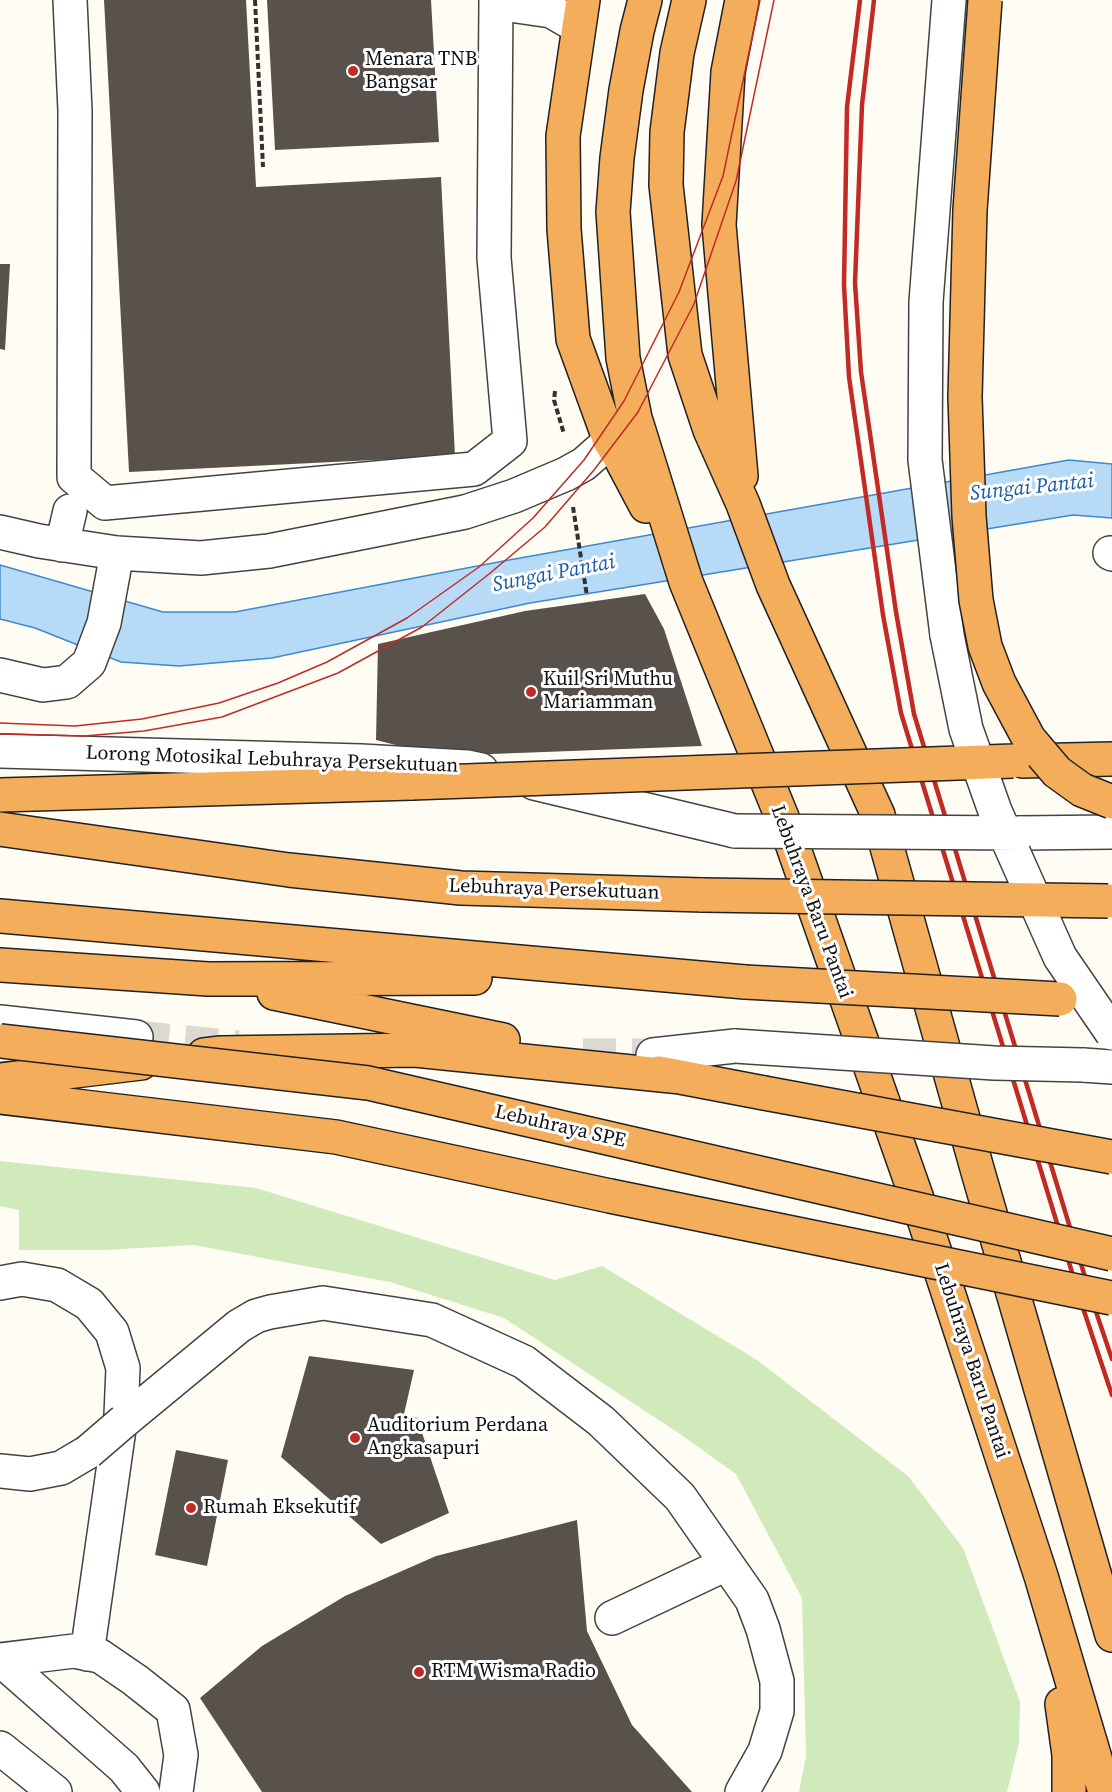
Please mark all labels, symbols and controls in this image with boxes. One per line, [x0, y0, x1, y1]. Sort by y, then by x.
place label: Menara TNB Bangsar [365, 48, 477, 95]
marker: Menara TNB Bangsar [346, 64, 360, 78]
water label: Sungai Pantai [969, 469, 1095, 507]
water label: Sungai Pantai [491, 550, 617, 598]
place label: Kuil Sri Muthu Mariamman [543, 668, 673, 715]
marker: Kuil Sri Muthu Mariamman [524, 685, 538, 699]
street label: Lorong Motosikal Lebuhraya Persekutuan [85, 741, 459, 779]
street label: Lebuhraya Baru Pantai [765, 802, 857, 1002]
street label: Lebuhraya Persekutuan [448, 874, 660, 906]
street label: Lebuhraya SPE [492, 1100, 628, 1154]
street label: Lebuhraya Baru Pantai [928, 1260, 1014, 1462]
place label: Auditorium Perdana Angkasapuri [367, 1414, 548, 1461]
marker: Auditorium Perdana Angkasapuri [348, 1431, 362, 1445]
place label: Rumah Eksekutif [203, 1496, 356, 1520]
marker: Rumah Eksekutif [184, 1501, 198, 1515]
place label: RTM Wisma Radio [431, 1660, 596, 1684]
marker: RTM Wisma Radio [412, 1665, 426, 1679]

